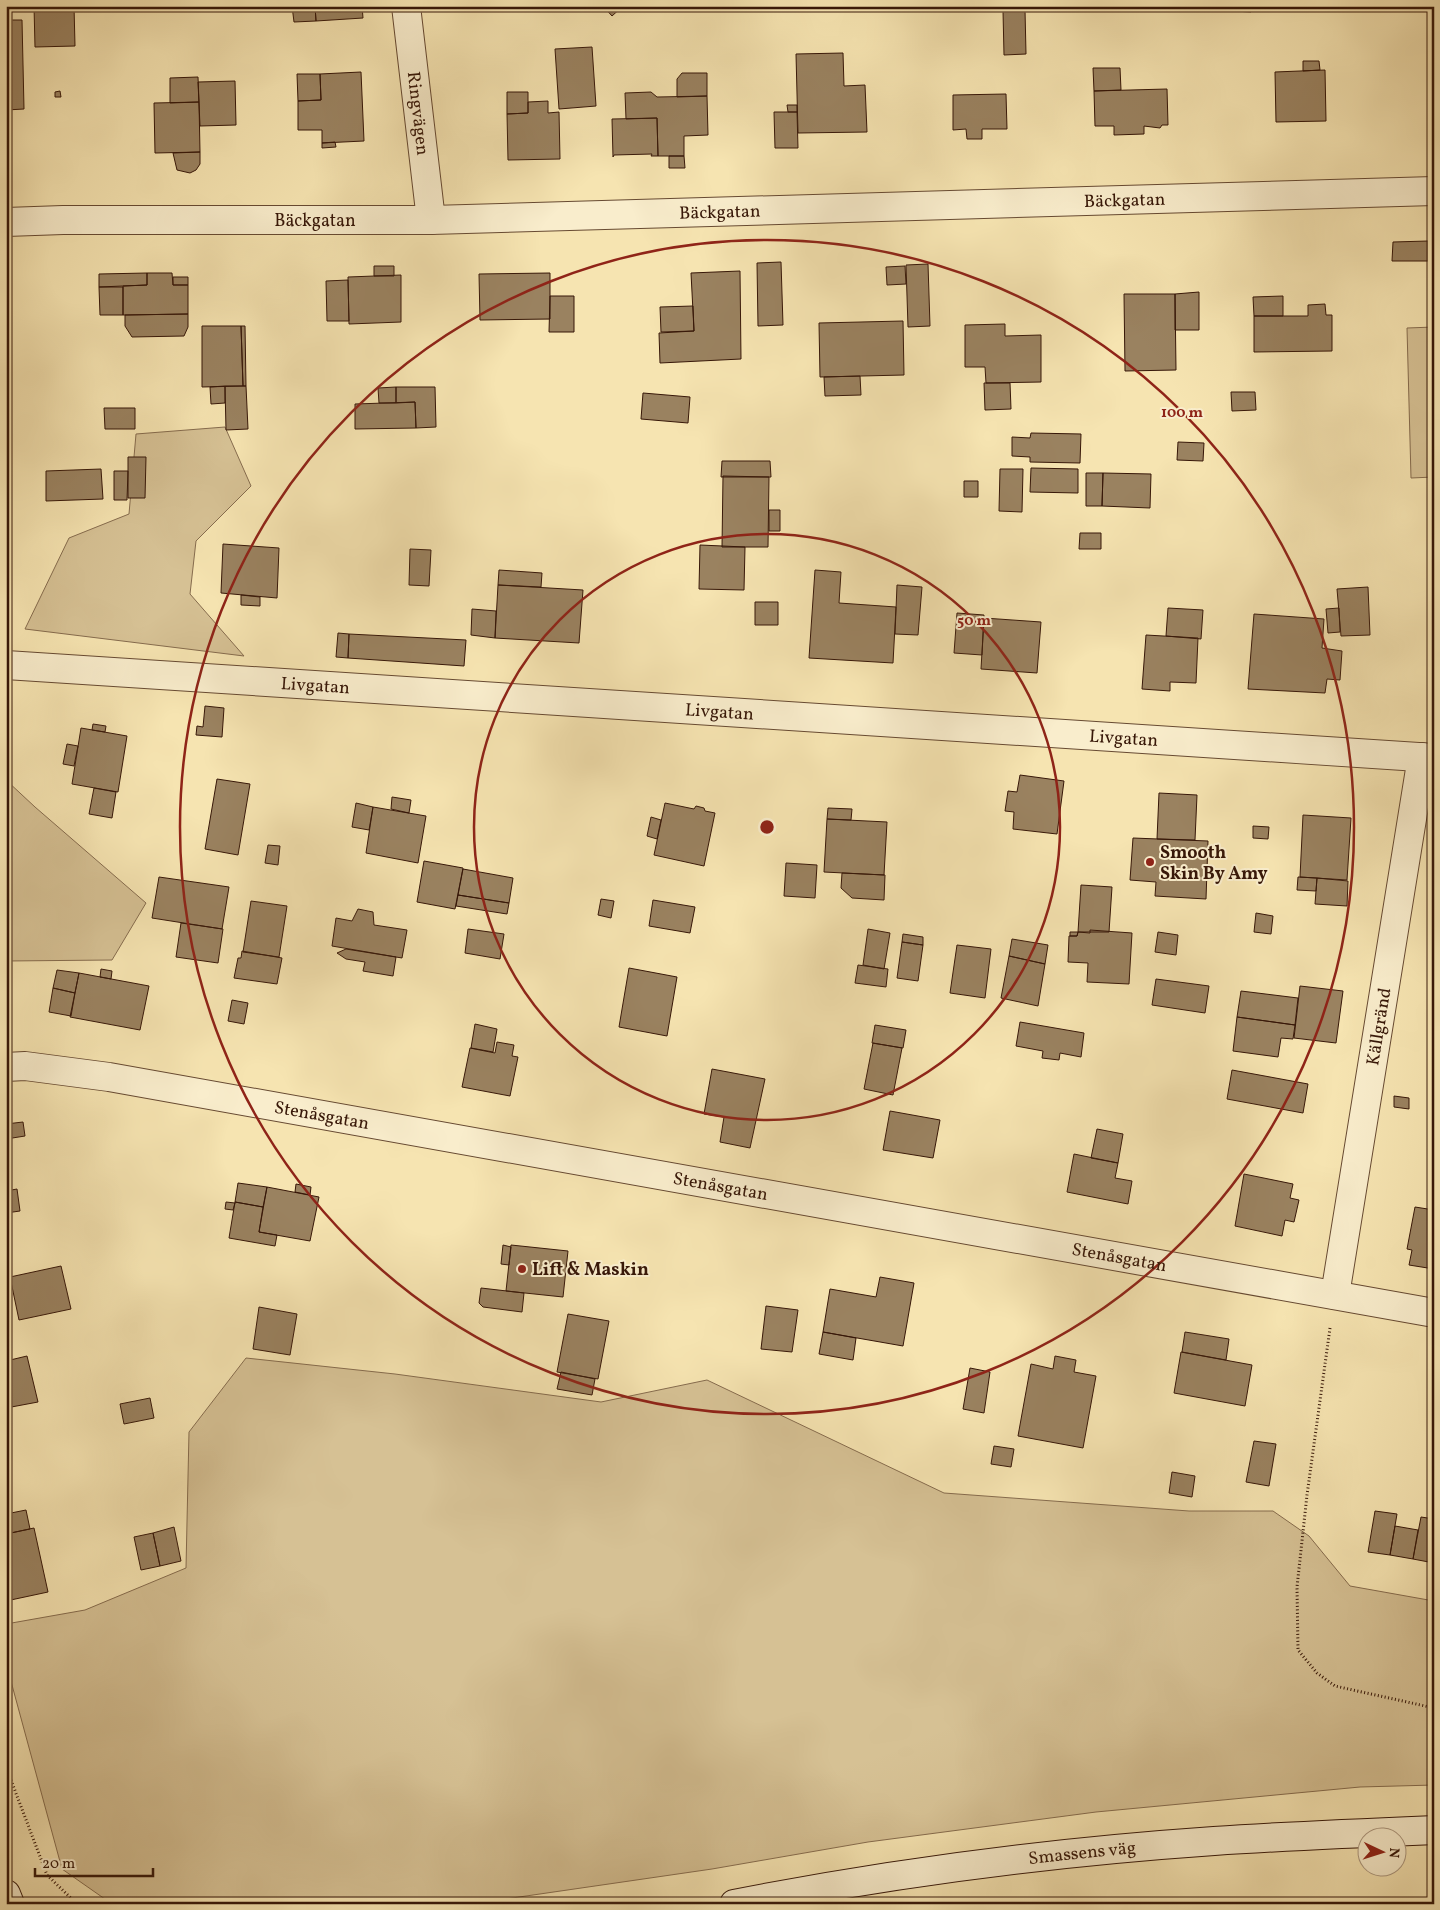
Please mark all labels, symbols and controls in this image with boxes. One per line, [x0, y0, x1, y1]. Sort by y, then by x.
street label: Ringvägen [400, 70, 434, 157]
street label: Bäckgatan [1084, 188, 1166, 215]
street label: Bäckgatan [679, 199, 761, 227]
street label: Bäckgatan [274, 209, 356, 234]
text: 100 m [1161, 403, 1204, 424]
text: 50 m [957, 611, 991, 632]
street label: Livgatan [280, 672, 351, 701]
street label: Livgatan [684, 698, 755, 728]
street label: Livgatan [1088, 725, 1159, 754]
centre of rings [758, 818, 776, 836]
place label: Smooth Skin By Amy [1160, 841, 1268, 887]
marker: Smooth Skin By Amy [1144, 856, 1156, 868]
street label: Källgränd [1361, 986, 1399, 1068]
street label: Stenåsgatan [272, 1096, 371, 1137]
street label: Stenåsgatan [671, 1167, 770, 1208]
street label: Stenåsgatan [1070, 1238, 1169, 1279]
place label: Lift & Maskin [532, 1258, 649, 1283]
marker: Lift & Maskin [516, 1263, 528, 1275]
north arrow [1358, 1828, 1408, 1878]
street label: Smassens väg [1027, 1836, 1137, 1872]
scale bar [35, 1845, 152, 1877]
text: N [1384, 1847, 1403, 1859]
text: 20 m [42, 1854, 75, 1875]

